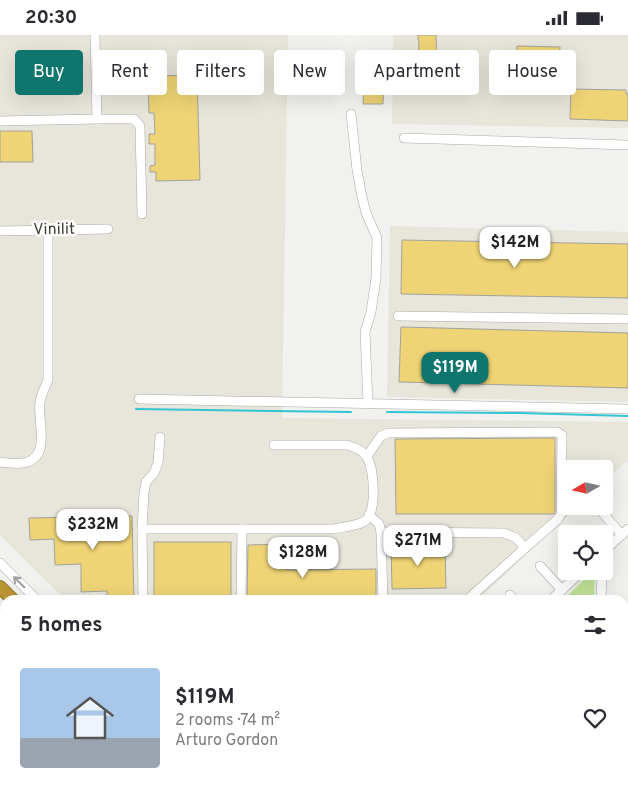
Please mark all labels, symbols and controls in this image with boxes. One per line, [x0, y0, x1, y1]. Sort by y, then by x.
text: 20:30 [25, 6, 77, 30]
chip: Buy [15, 50, 83, 95]
chip: Rent [93, 50, 167, 95]
chip: Filters [177, 50, 264, 95]
chip: New [274, 50, 345, 95]
chip: Apartment [355, 50, 479, 95]
chip: House [489, 50, 576, 95]
street label: Vinilit [33, 220, 75, 240]
pin: $142M [480, 227, 550, 269]
text: $142M [490, 233, 540, 253]
pin: $119M [420, 351, 490, 394]
text: $119M [432, 358, 478, 378]
north arrow [558, 460, 612, 515]
map controls [558, 460, 613, 580]
pin: $232M [58, 509, 128, 551]
text: $232M [67, 515, 119, 535]
pin: $271M [383, 525, 453, 567]
button: locate [558, 525, 613, 580]
text: $271M [394, 531, 442, 551]
pin: $128M [268, 537, 338, 579]
text: $128M [279, 543, 327, 563]
one-way arrow [13, 576, 25, 588]
icon: filters [581, 611, 609, 639]
text: 5 homes [20, 612, 103, 639]
text: $119M [175, 684, 234, 711]
icon: home [60, 688, 120, 748]
icon: heart [581, 704, 609, 732]
text: 2 rooms · 74 m² [175, 711, 280, 731]
text: Arturo Gordon [175, 731, 278, 751]

